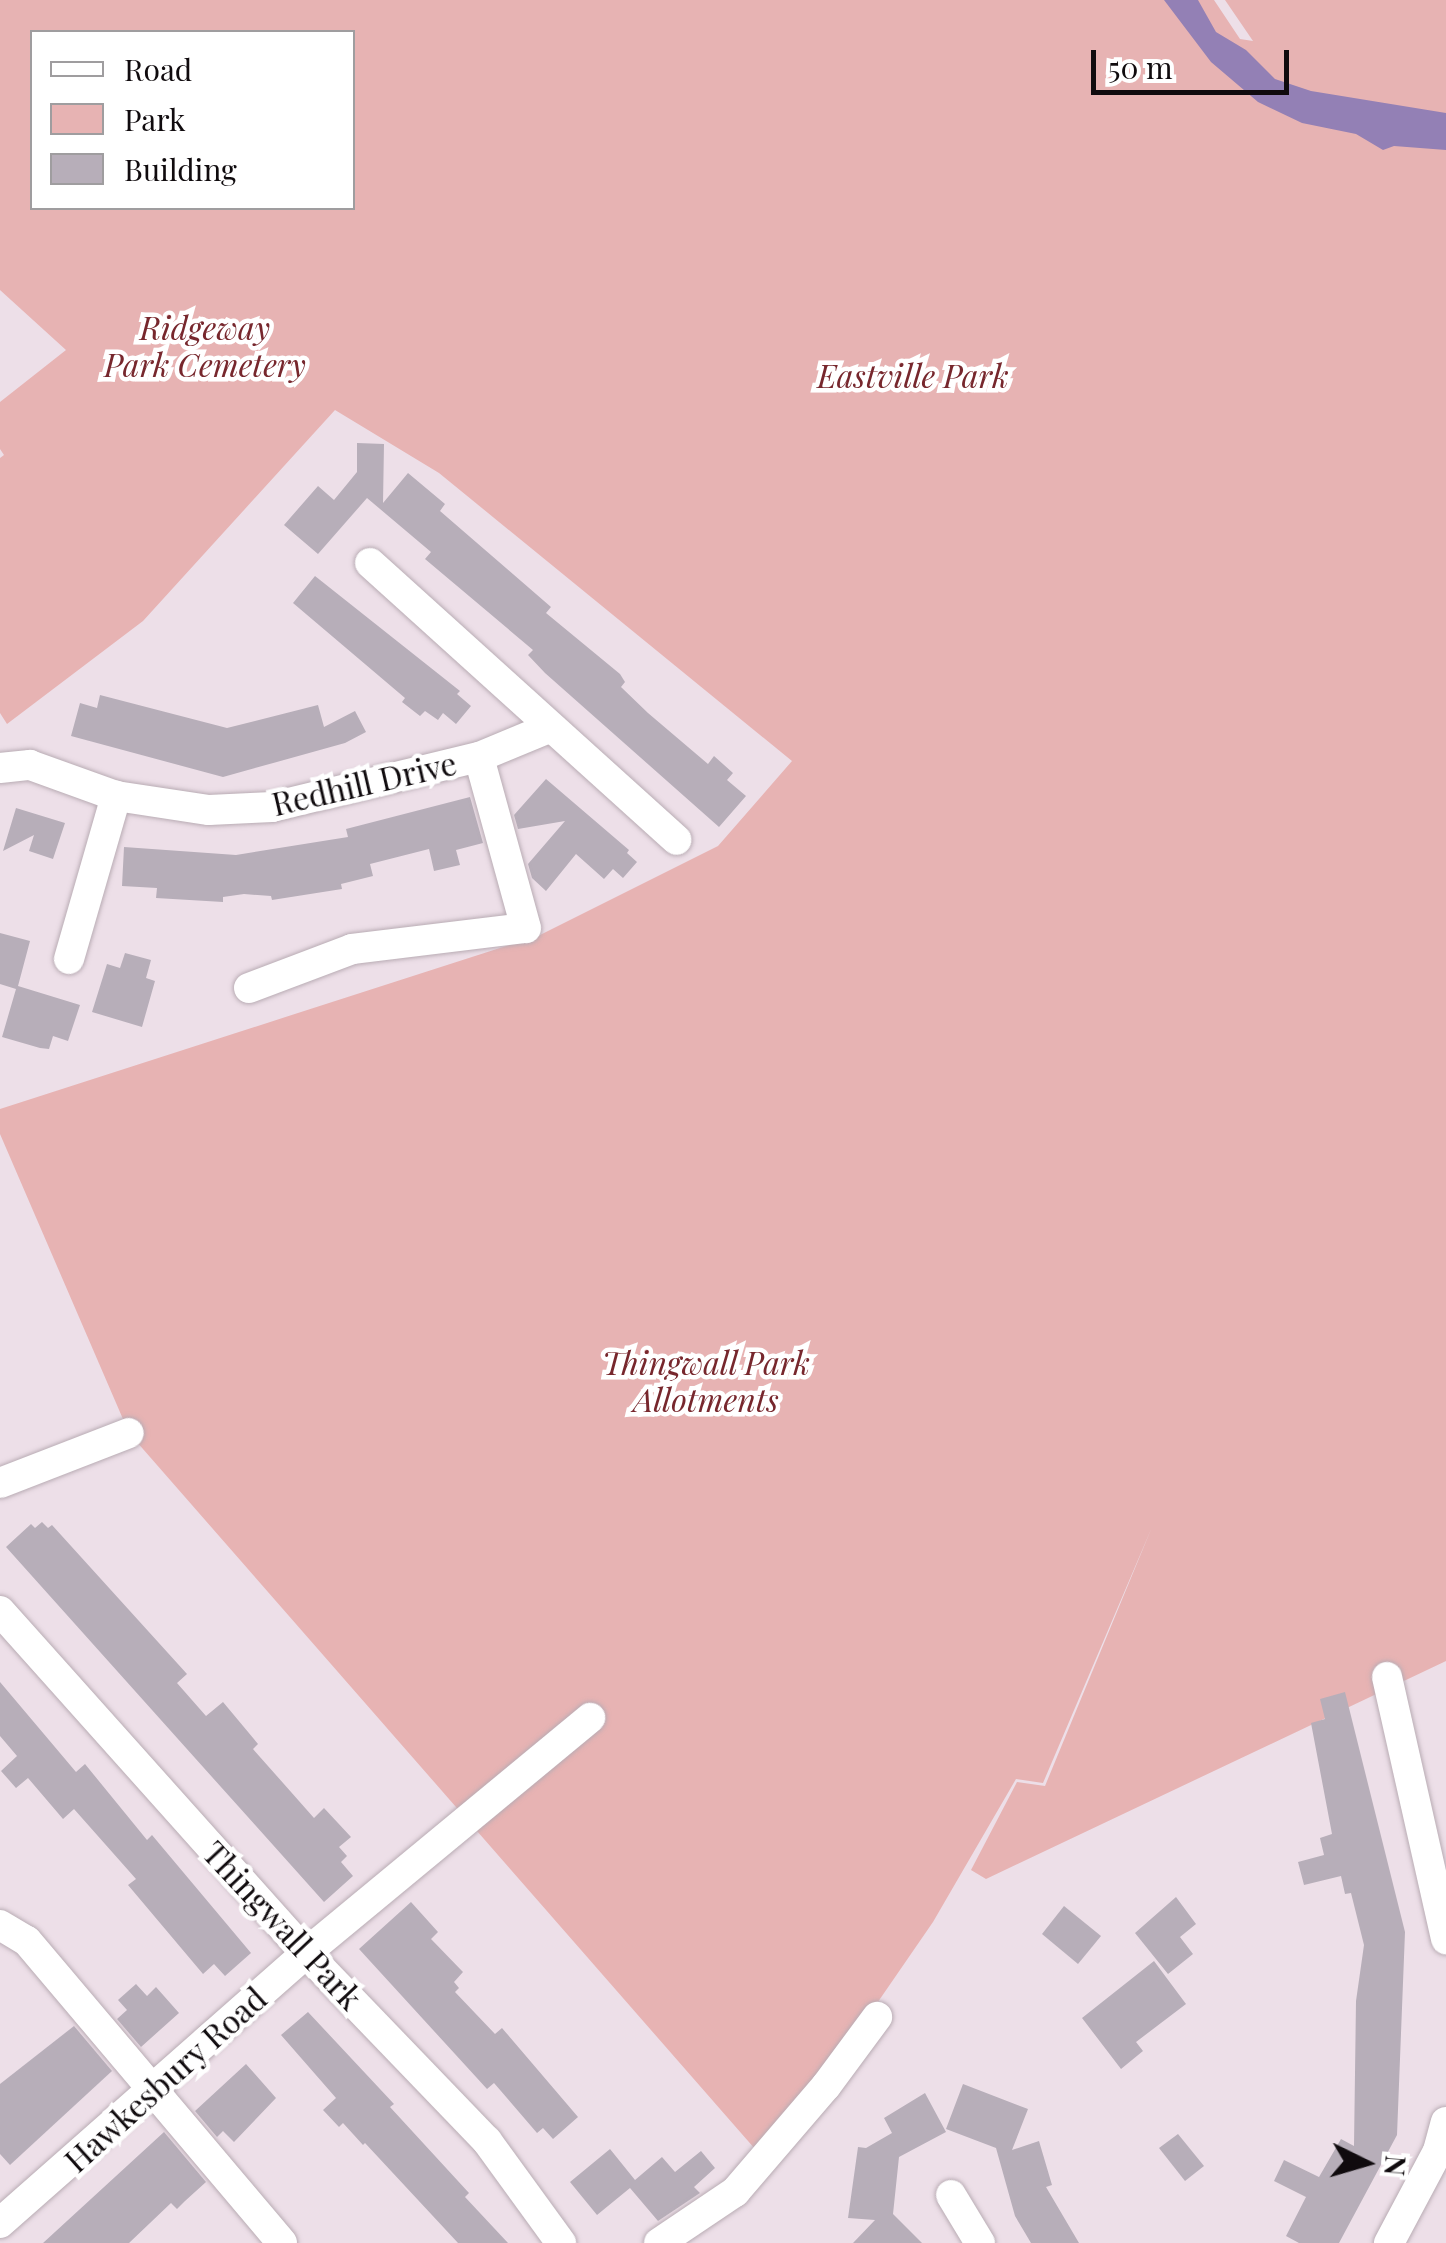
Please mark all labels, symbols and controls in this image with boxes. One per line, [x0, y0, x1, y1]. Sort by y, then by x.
legend [30, 30, 355, 210]
scale bar [1096, 30, 1294, 92]
text: 50 m [1108, 47, 1173, 87]
text: Road [124, 49, 192, 89]
text: Park [124, 99, 186, 139]
text: Building [124, 149, 237, 189]
park label: Ridgeway Park Cemetery [104, 309, 306, 384]
park label: Eastville Park [817, 356, 1009, 394]
street label: Redhill Drive [268, 743, 460, 823]
park label: Thingwall Park Allotments [601, 1344, 811, 1419]
street label: Thingwall Park [195, 1833, 371, 2017]
street label: Hawkesbury Road [56, 1978, 274, 2180]
north arrow [1316, 2113, 1416, 2213]
text: N [1377, 2154, 1416, 2177]

